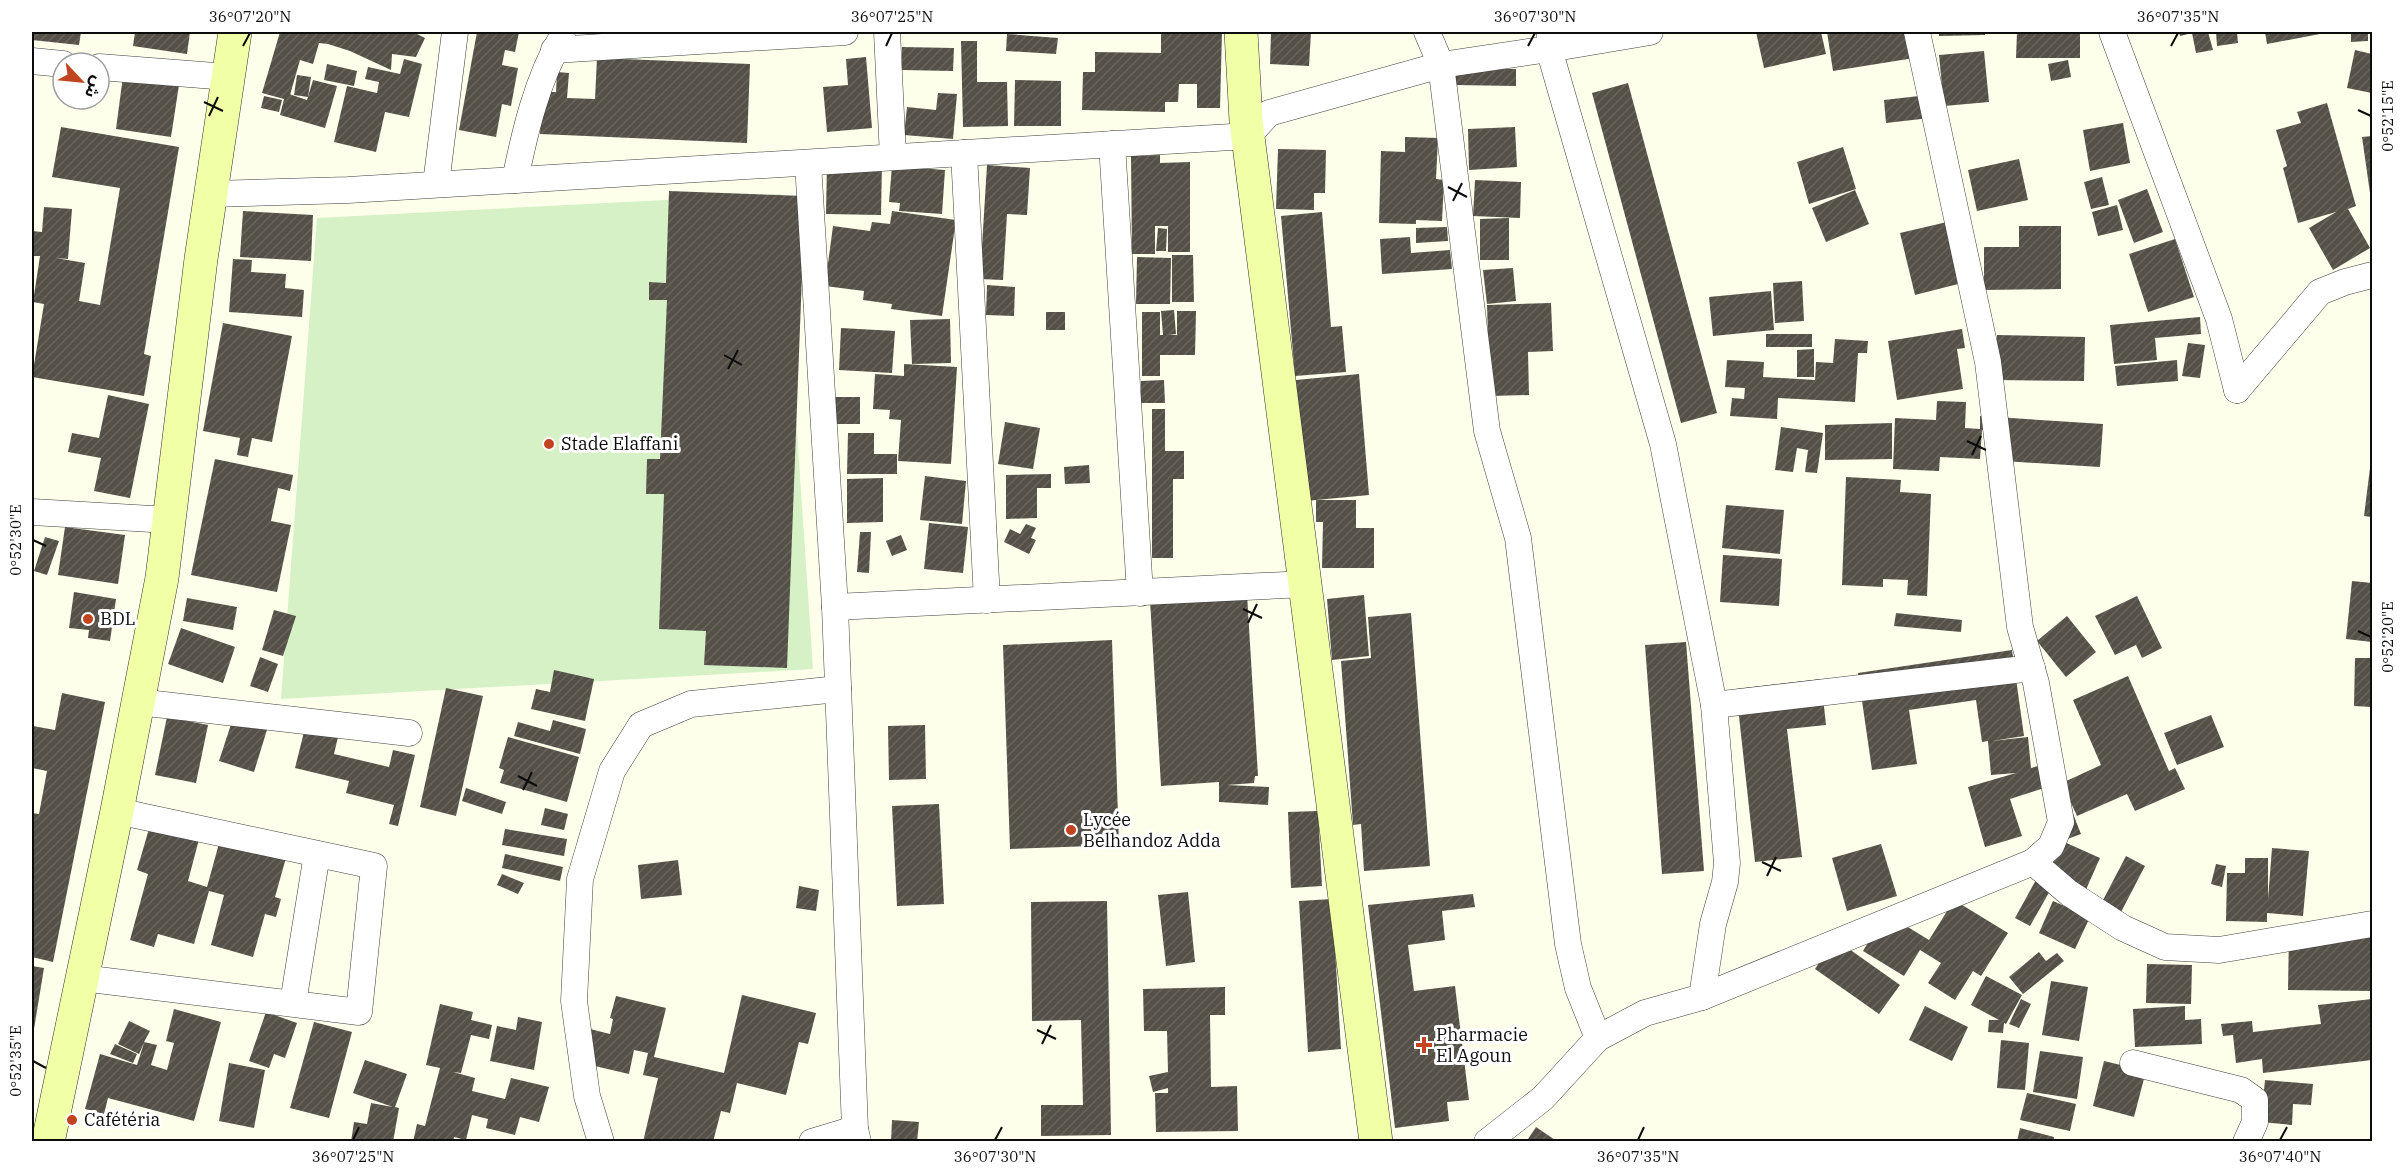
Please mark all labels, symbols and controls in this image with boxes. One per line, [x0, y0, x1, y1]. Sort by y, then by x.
text: 36°07'20"N [209, 7, 291, 26]
text: 36°07'25"N [851, 7, 933, 26]
text: 36°07'30"N [1494, 7, 1576, 26]
text: 36°07'35"N [2137, 7, 2219, 26]
north arrow [51, 51, 111, 111]
text: ش [81, 73, 108, 102]
text: 0°52'15"E [2378, 80, 2397, 152]
place label: Stade Elaffani [561, 432, 679, 455]
marker: Stade Elaffani [542, 437, 556, 451]
text: 0°52'30"E [6, 504, 25, 576]
text: 0°52'20"E [2378, 601, 2397, 673]
place label: BDL [100, 607, 135, 630]
marker: BDL [81, 612, 95, 626]
place label: Lycée Belhandoz Adda [1083, 808, 1221, 852]
marker: Lycée Belhandoz Adda [1064, 823, 1078, 837]
place label: Pharmacie El Agoun [1436, 1023, 1528, 1067]
text: 0°52'35"E [6, 1025, 25, 1097]
marker: Pharmacie El Agoun [1417, 1038, 1431, 1052]
place label: Cafétéria [84, 1108, 161, 1131]
marker: Cafétéria [65, 1113, 79, 1127]
text: 36°07'25"N [312, 1147, 394, 1166]
text: 36°07'30"N [954, 1147, 1036, 1166]
text: 36°07'35"N [1597, 1147, 1679, 1166]
text: 36°07'40"N [2239, 1147, 2321, 1166]

